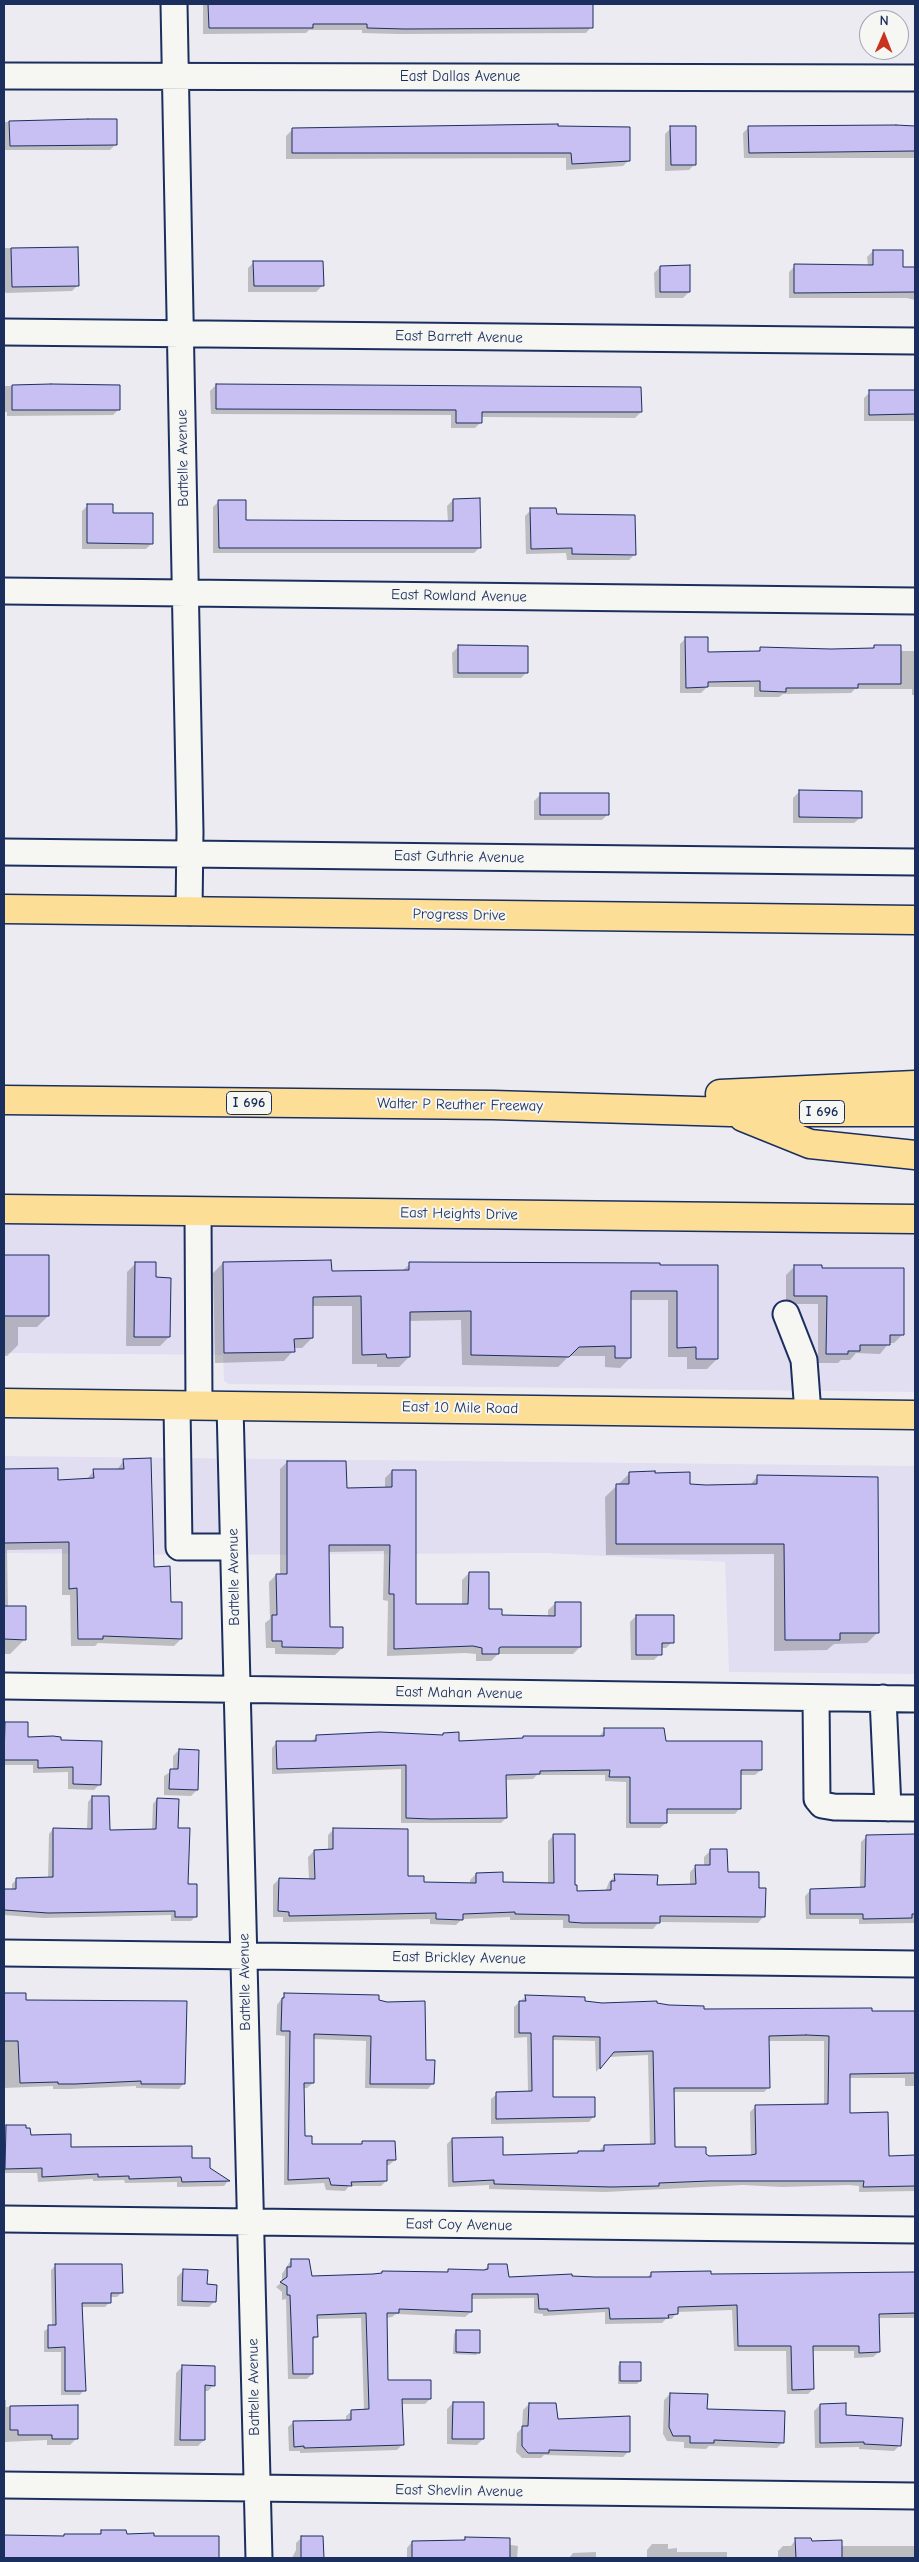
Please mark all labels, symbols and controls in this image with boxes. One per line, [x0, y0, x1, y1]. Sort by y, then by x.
north arrow [859, 10, 909, 60]
text: N [880, 12, 889, 29]
street label: East Dallas Avenue [400, 68, 520, 86]
street label: East Barrett Avenue [395, 327, 523, 347]
street label: Battelle Avenue [173, 409, 193, 507]
street label: East Rowland Avenue [391, 586, 527, 606]
street label: East Guthrie Avenue [394, 847, 524, 867]
street label: Progress Drive [412, 905, 506, 925]
road number: I 696 [226, 1092, 272, 1114]
street label: Walter P Reuther Freeway [377, 1095, 543, 1115]
road number: I 696 [800, 1100, 844, 1124]
street label: East Heights Drive [400, 1204, 518, 1224]
street label: East 10 Mile Road [402, 1398, 518, 1418]
street label: Battelle Avenue [224, 1528, 244, 1626]
street label: East Mahan Avenue [395, 1683, 523, 1703]
street label: Battelle Avenue [235, 1933, 255, 2031]
street label: East Brickley Avenue [392, 1948, 526, 1968]
street label: East Coy Avenue [405, 2215, 513, 2235]
street label: Battelle Avenue [244, 2338, 264, 2436]
street label: East Shevlin Avenue [395, 2481, 523, 2501]

